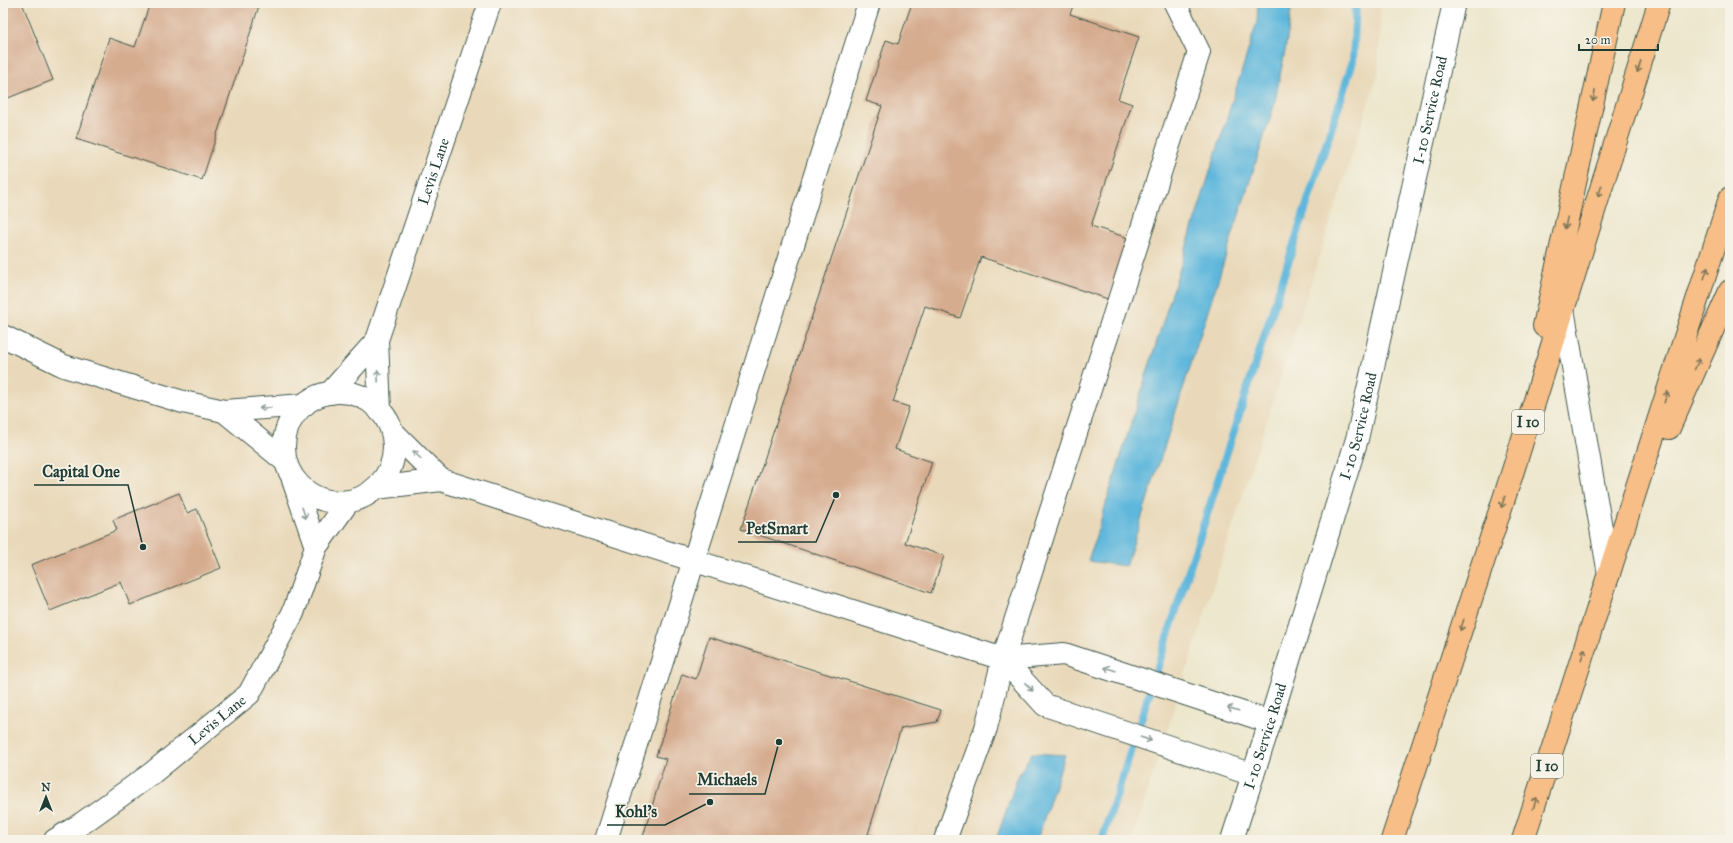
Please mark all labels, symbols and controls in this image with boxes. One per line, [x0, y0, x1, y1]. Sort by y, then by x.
scale bar [1579, 26, 1658, 52]
text: 20 m [1585, 33, 1611, 47]
street label: I-10 Service Road [1409, 54, 1451, 166]
one-way arrow [1635, 60, 1642, 73]
one-way arrow [1590, 89, 1598, 102]
street label: Levis Lane [414, 136, 453, 207]
one-way arrow [1596, 184, 1603, 197]
one-way arrow [1562, 216, 1570, 229]
one-way arrow [1703, 267, 1710, 280]
one-way arrow [1694, 359, 1702, 371]
one-way arrow [375, 370, 382, 383]
street label: I-10 Service Road [1336, 370, 1381, 482]
one-way arrow [1663, 391, 1670, 404]
one-way arrow [259, 404, 272, 411]
road number: I 10 [1512, 410, 1544, 434]
one-way arrow [412, 450, 421, 460]
callout: Capital One [34, 457, 128, 485]
text: Capital One [42, 462, 120, 482]
one-way arrow [1498, 496, 1506, 508]
one-way arrow [301, 506, 308, 519]
callout: PetSmart [738, 514, 816, 542]
text: PetSmart [746, 519, 808, 538]
one-way arrow [1458, 619, 1465, 632]
one-way arrow [1580, 648, 1587, 661]
one-way arrow [1104, 664, 1116, 672]
street label: I-10 Service Road [1240, 680, 1291, 792]
one-way arrow [1024, 682, 1033, 692]
street label: Levis Lane [185, 691, 250, 749]
one-way arrow [1228, 705, 1240, 713]
one-way arrow [1139, 736, 1152, 743]
road number: I 10 [1531, 754, 1563, 778]
callout: Michaels [689, 766, 765, 794]
text: Michaels [697, 770, 757, 789]
north arrow [26, 777, 66, 817]
text: N [41, 781, 51, 794]
callout: Kohl's [607, 797, 665, 825]
one-way arrow [1532, 797, 1539, 810]
text: Kohl's [615, 802, 657, 821]

